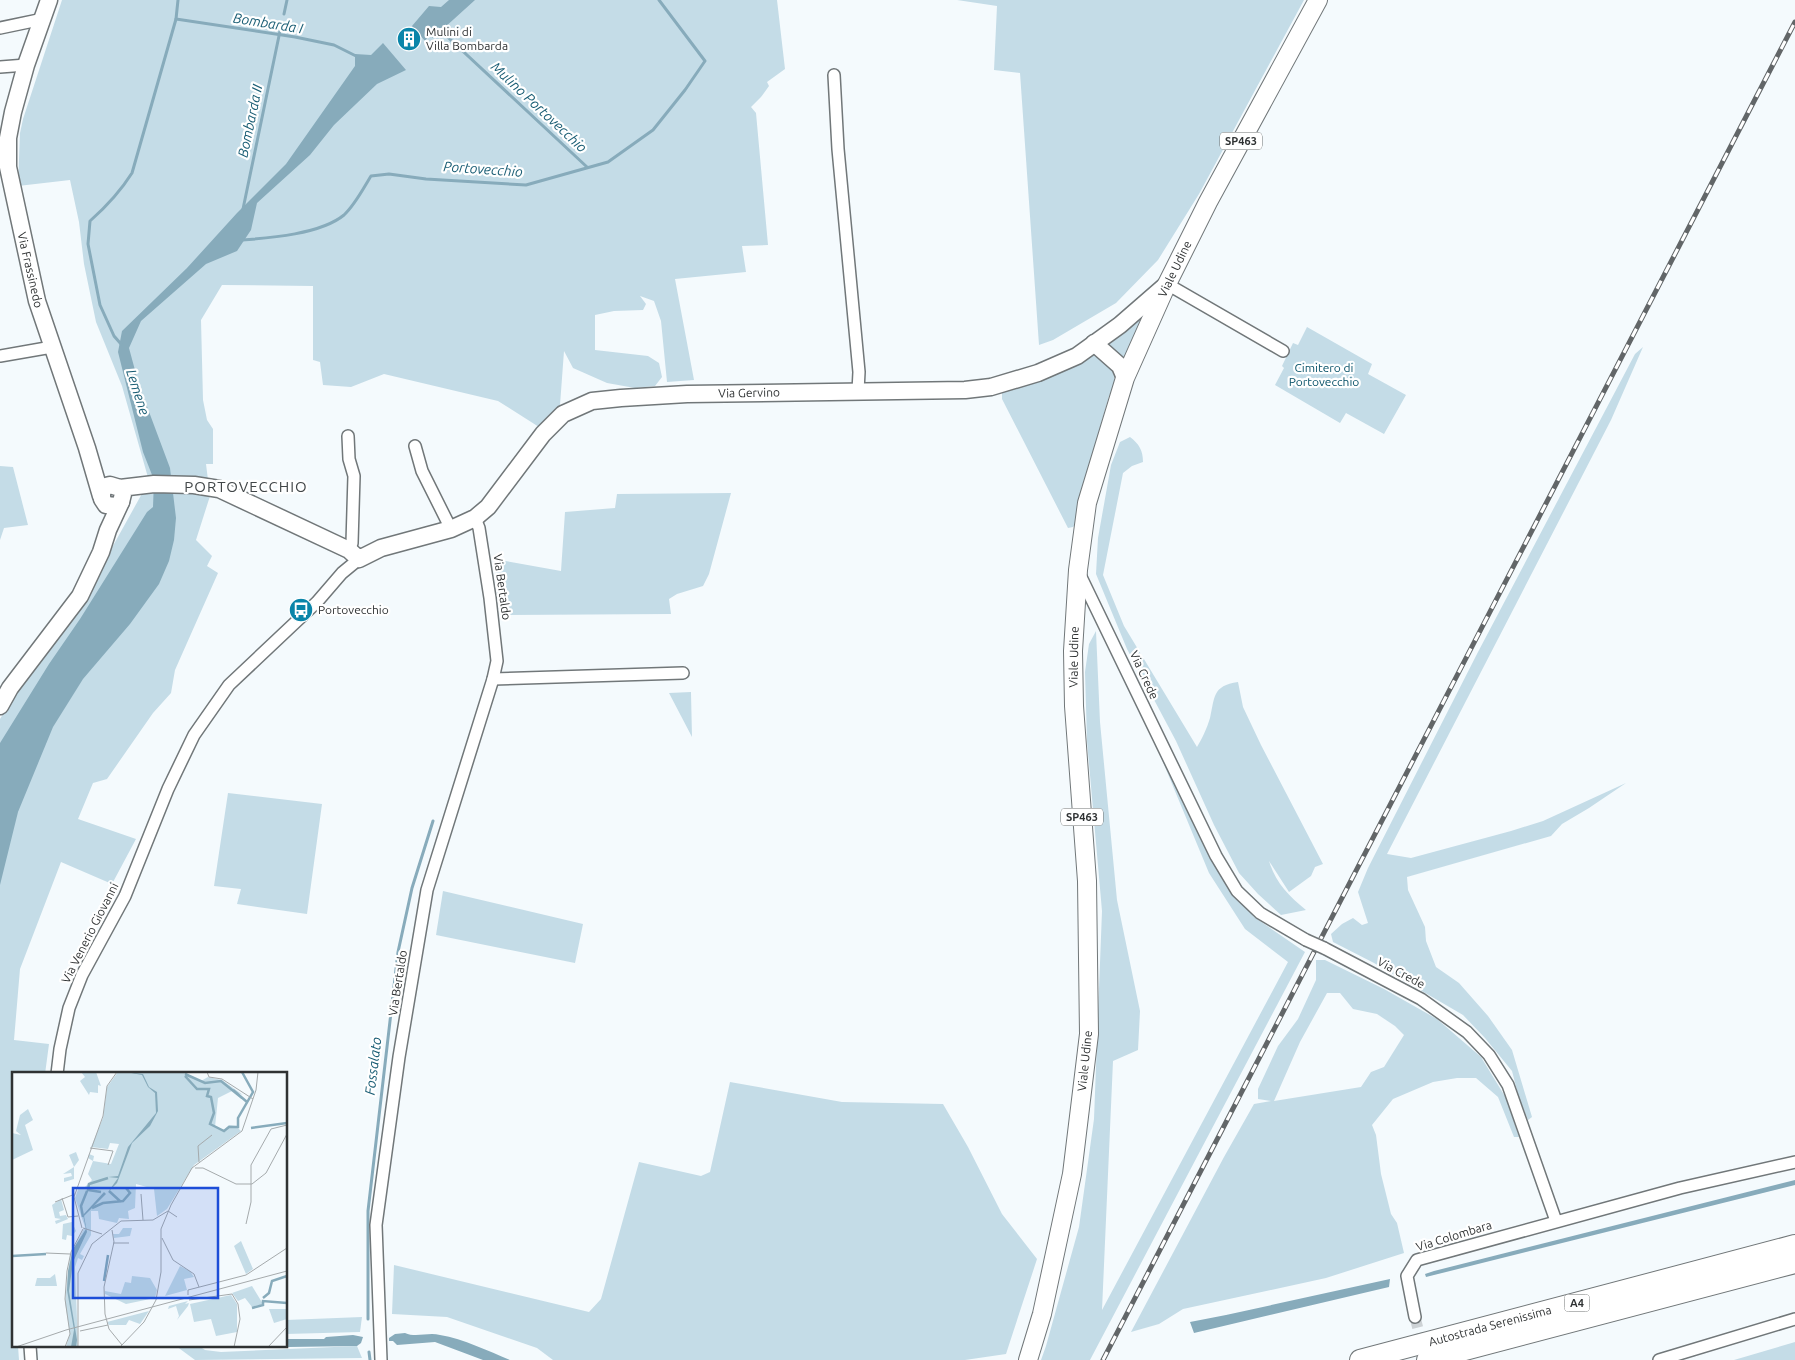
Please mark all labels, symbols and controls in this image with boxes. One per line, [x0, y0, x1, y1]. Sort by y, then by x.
water label: Bombarda I [232, 10, 305, 36]
place label: Mulini di Villa Bombarda [426, 25, 508, 52]
building icon: Mulini di Villa Bombarda [396, 26, 422, 52]
water label: Mulino Portovecchio [488, 59, 590, 156]
water label: Bombarda II [234, 83, 266, 159]
road number: SP463 [1220, 132, 1262, 150]
water label: Portovecchio [443, 158, 524, 180]
street label: Via Frassinedo [15, 231, 46, 309]
street label: Viale Udine [1155, 238, 1194, 299]
park label: Cimitero di Portovecchio [1289, 361, 1359, 388]
water label: Lemene [123, 367, 153, 417]
street label: Via Gervino [718, 385, 780, 400]
district label: PORTOVECCHIO [184, 478, 308, 495]
street label: Via Bertaldo [491, 553, 514, 621]
bus stop icon: Portovecchio [288, 597, 314, 623]
place label: Portovecchio [318, 603, 389, 616]
street label: Viale Udine [1066, 626, 1081, 688]
street label: Via Crede [1128, 648, 1161, 701]
road number: SP463 [1061, 809, 1103, 826]
street label: Via Venerio Giovanni [59, 880, 121, 985]
street label: Via Bertaldo [386, 949, 409, 1017]
street label: Via Crede [1375, 955, 1427, 991]
street label: Viale Udine [1075, 1030, 1094, 1092]
water label: Fossalato [362, 1036, 385, 1096]
inset map [12, 1072, 288, 1348]
street label: Via Colombara [1414, 1218, 1493, 1253]
road number: A4 [1564, 1295, 1590, 1312]
street label: Autostrada Serenissima [1427, 1303, 1553, 1348]

